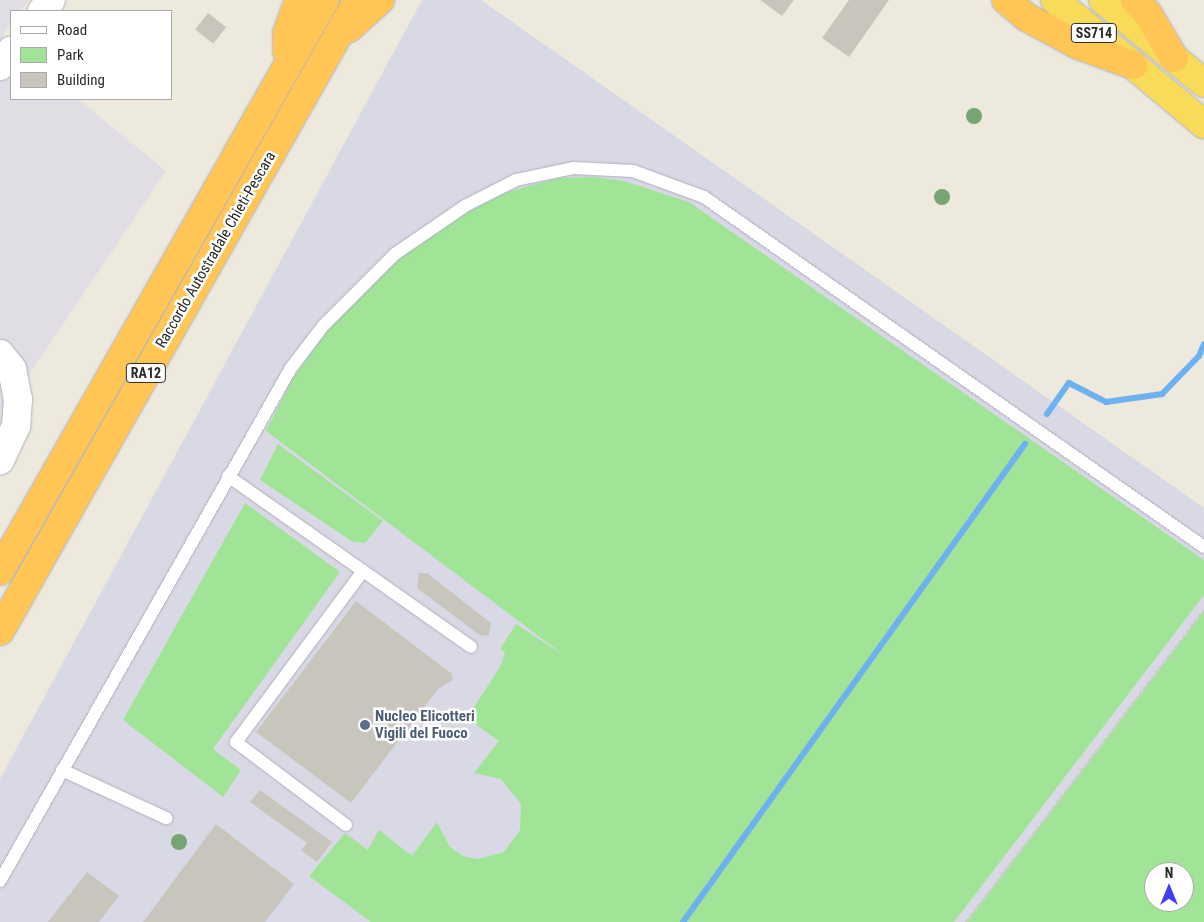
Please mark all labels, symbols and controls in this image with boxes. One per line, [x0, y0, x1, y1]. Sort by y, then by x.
legend [10, 10, 172, 100]
text: Road [57, 21, 87, 39]
road number: SS714 [1070, 22, 1118, 44]
text: Park [57, 46, 84, 64]
text: Building [57, 71, 105, 89]
street label: Raccordo Autostradale Chieti-Pescara [152, 149, 280, 351]
road number: RA12 [125, 362, 167, 384]
place label: Nucleo Elicotteri Vigili del Fuoco [375, 707, 475, 742]
marker: Nucleo Elicotteri Vigili del Fuoco [359, 719, 371, 731]
north arrow [1144, 862, 1194, 912]
text: N [1165, 865, 1173, 881]

